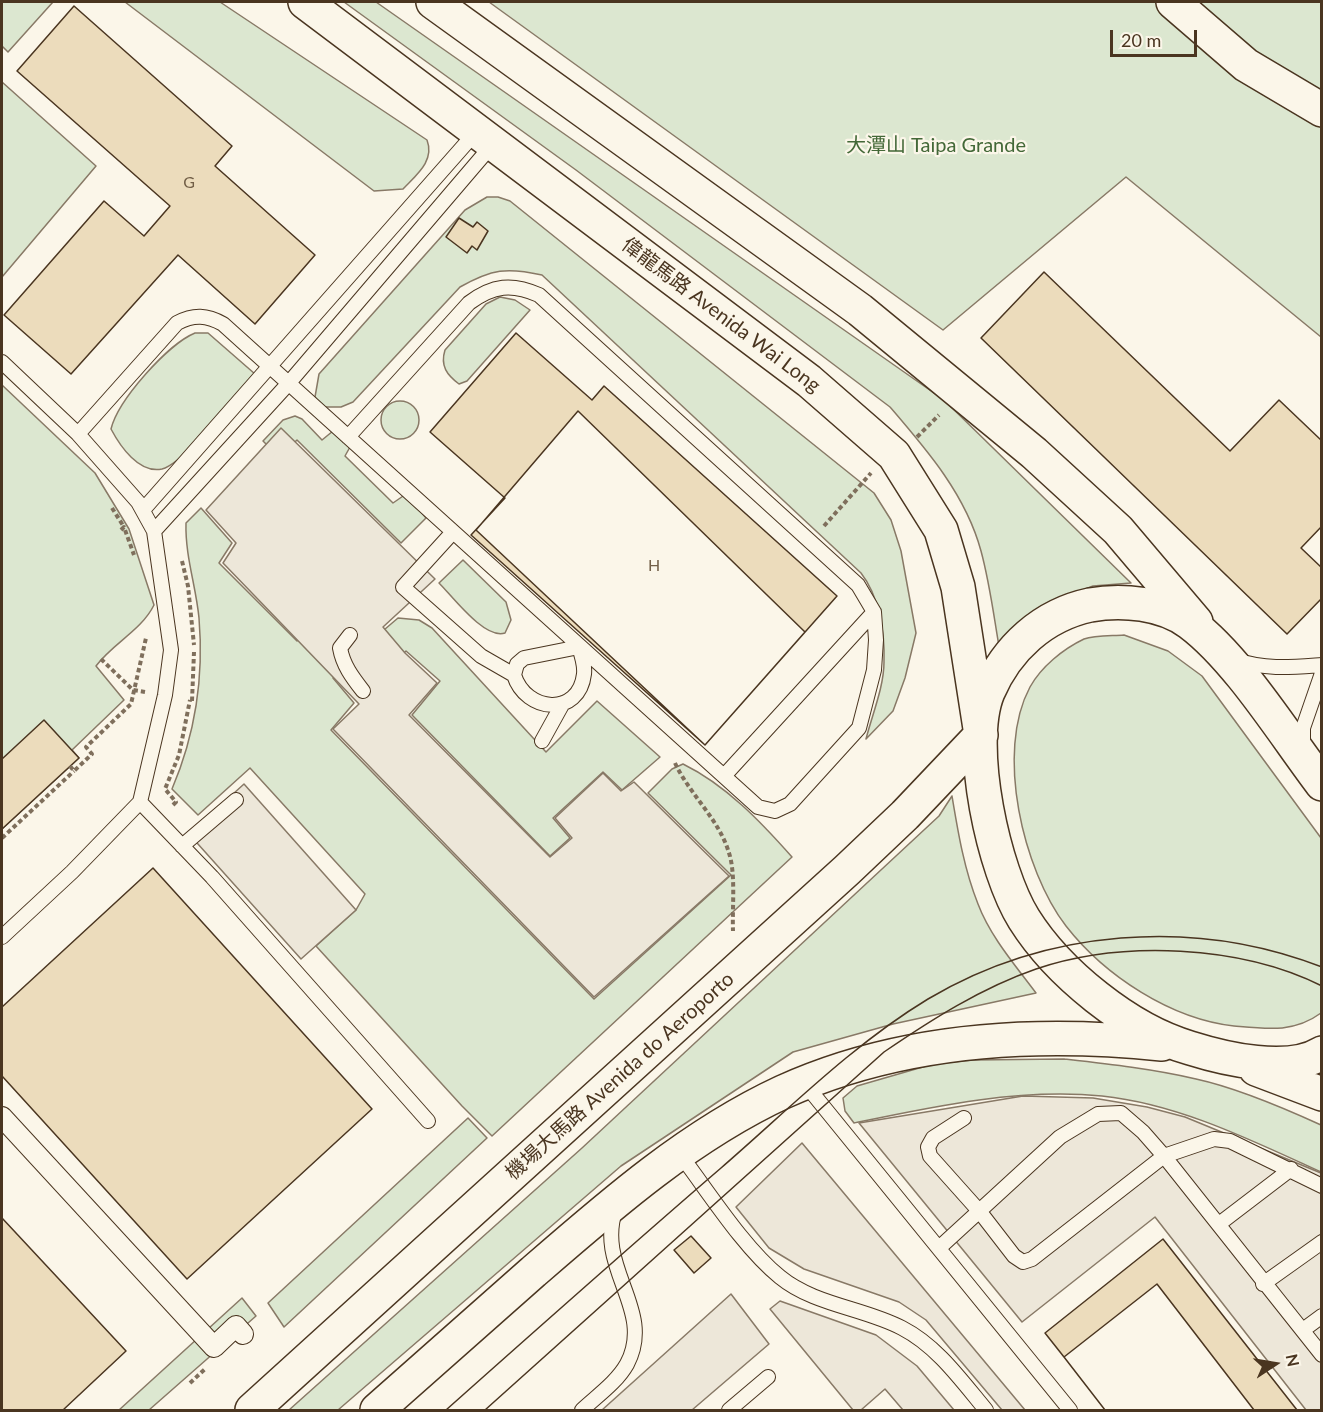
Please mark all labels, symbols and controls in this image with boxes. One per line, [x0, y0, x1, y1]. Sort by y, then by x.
scale bar [1113, 18, 1200, 56]
text: 20 m [1121, 29, 1161, 51]
park label: 大潭山 Taipa Grande [846, 134, 1026, 158]
house number: G [183, 173, 195, 193]
street label: 偉龍馬路 Avenida Wai Long [617, 232, 825, 398]
house number: H [648, 556, 660, 576]
street label: 機場大馬路 Avenida do Aeroporto [501, 967, 739, 1185]
north arrow [1245, 1334, 1305, 1394]
text: N [1283, 1352, 1304, 1368]

